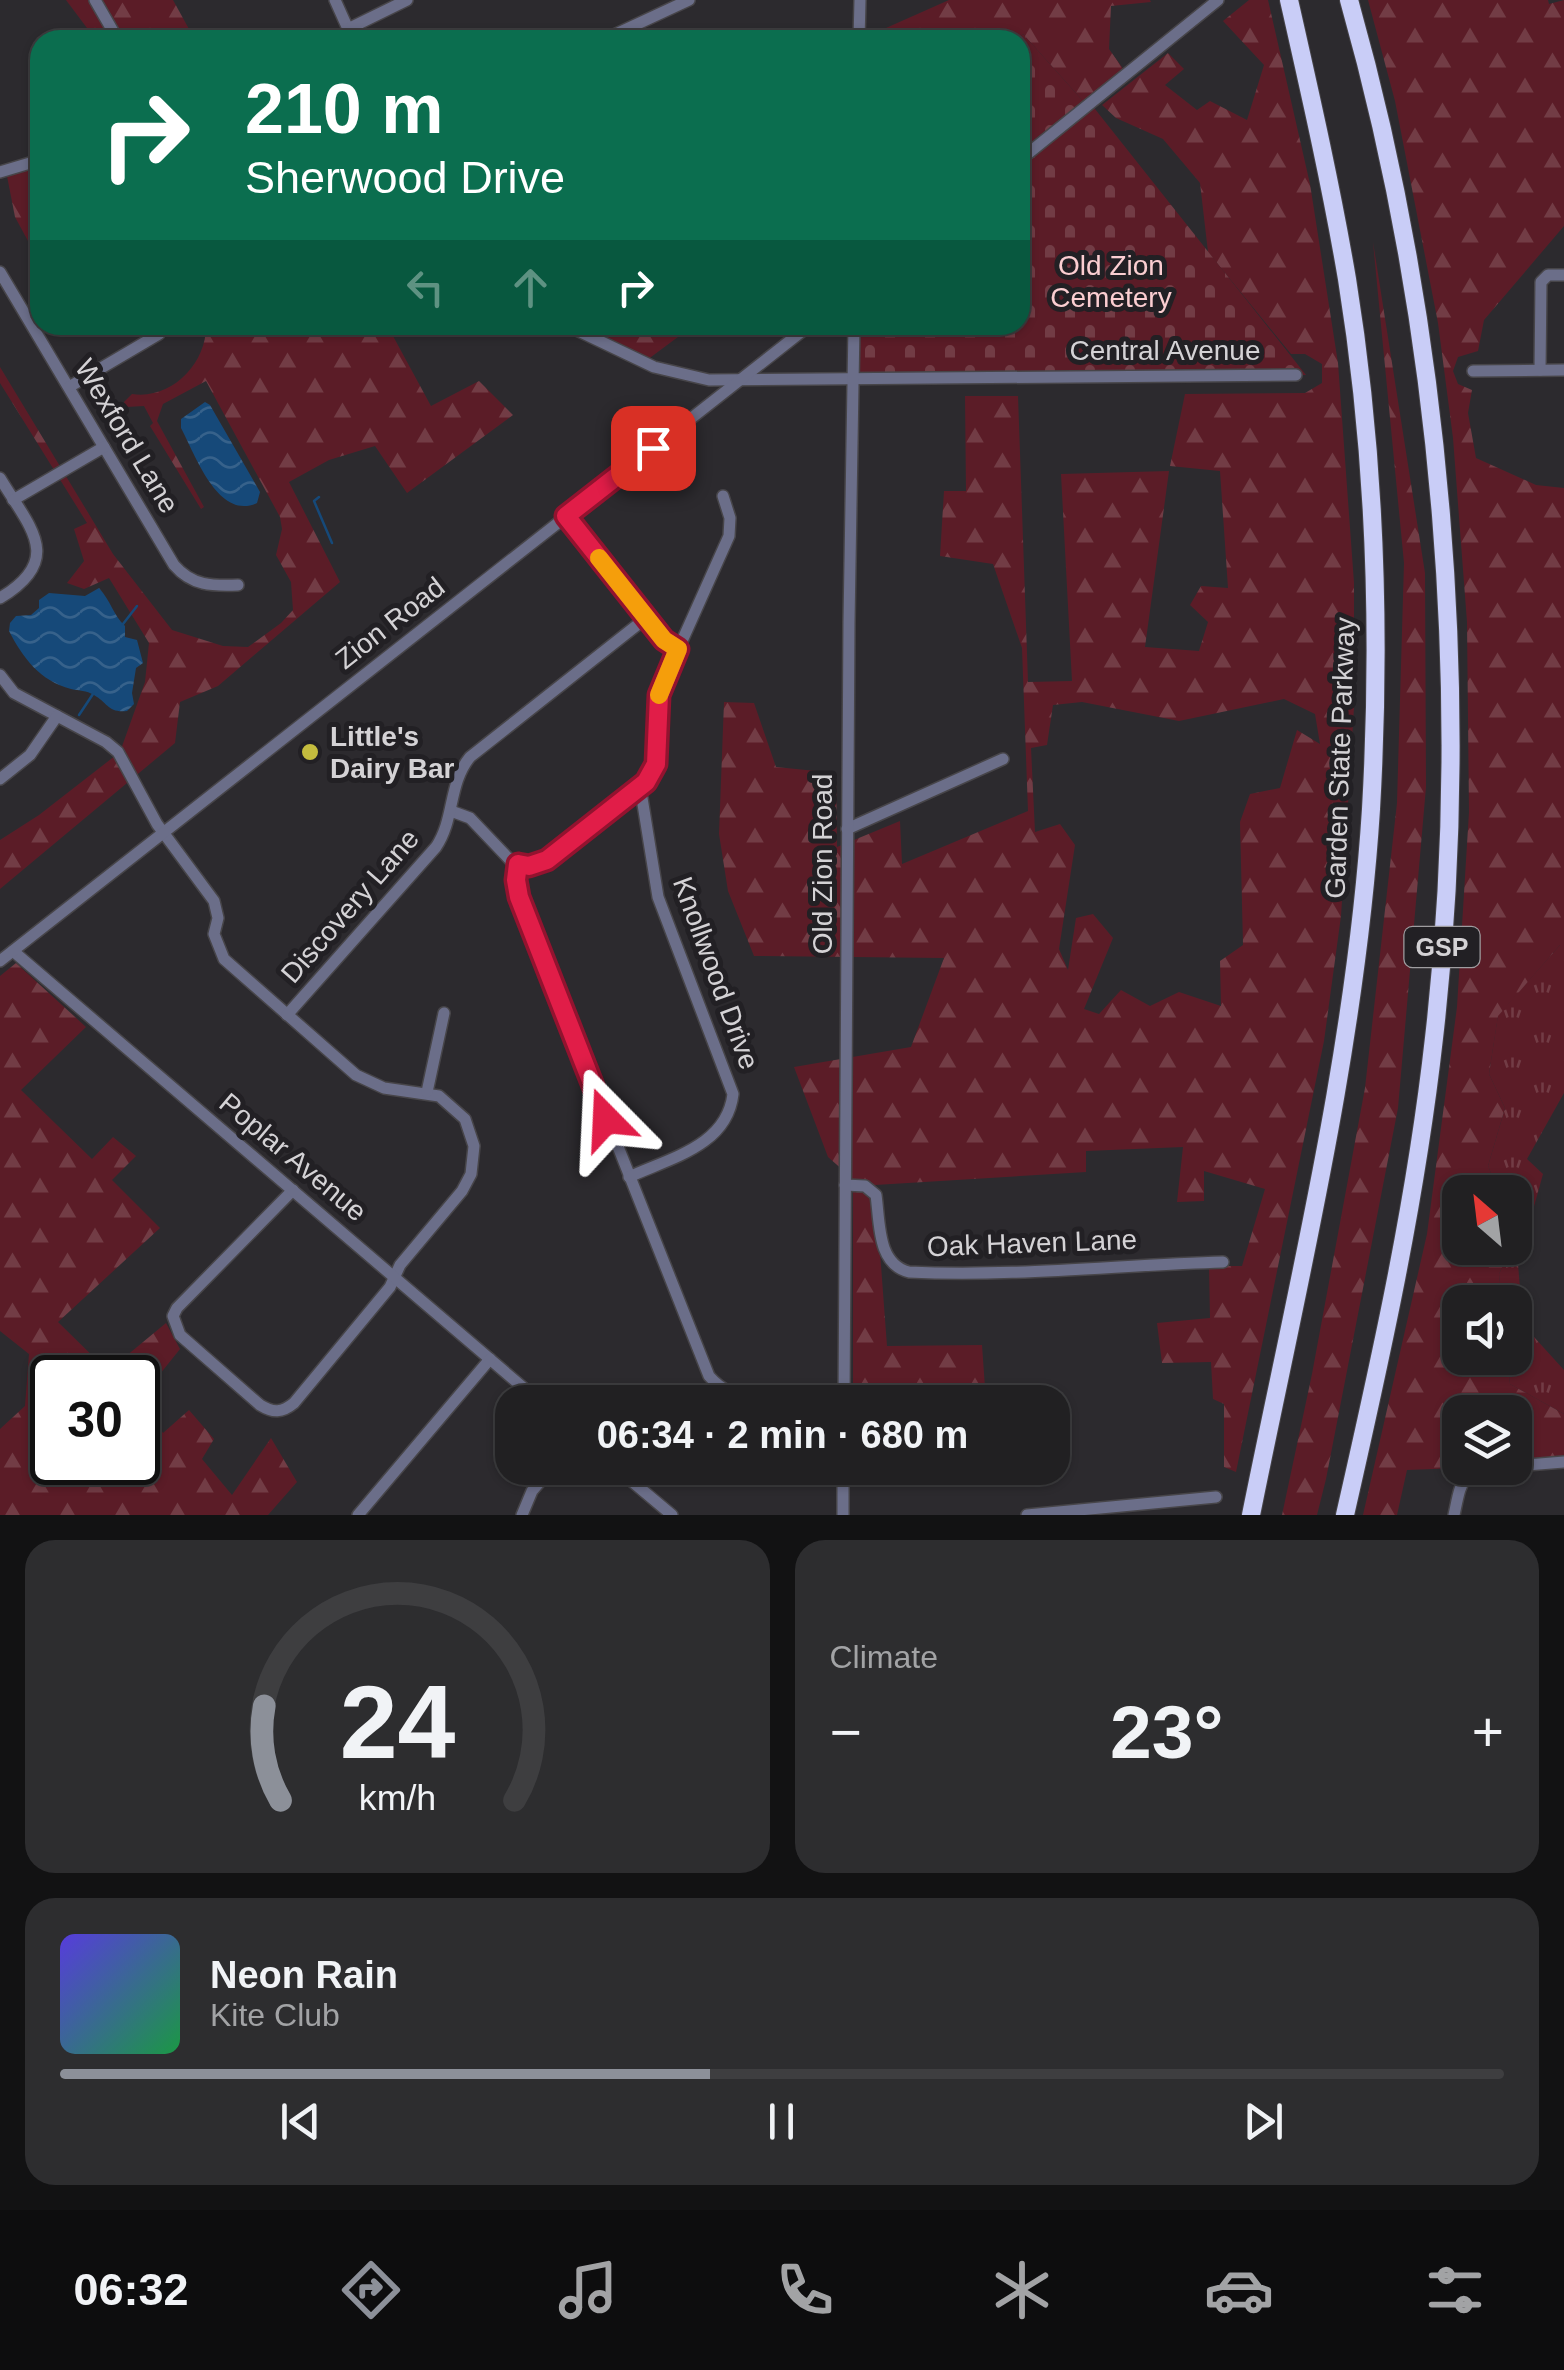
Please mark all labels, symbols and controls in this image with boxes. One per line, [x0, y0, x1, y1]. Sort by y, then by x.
icon: right [80, 70, 210, 200]
text: 210 m [245, 70, 443, 148]
text: Sherwood Drive [245, 152, 565, 203]
park label: Old Zion Cemetery [1050, 250, 1172, 313]
icon: left [398, 260, 453, 315]
icon: ahead [503, 260, 558, 315]
icon: right [608, 260, 663, 315]
street label: Central Avenue [1070, 335, 1260, 366]
street label: Wexford Lane [69, 354, 185, 518]
pin [611, 406, 696, 491]
icon: arrive [626, 421, 681, 476]
street label: Zion Road [330, 571, 450, 675]
street label: Garden State Parkway [1320, 617, 1360, 899]
place label: Little's Dairy Bar [330, 721, 455, 784]
marker: Little's Dairy Bar [299, 741, 321, 763]
street label: Old Zion Road [807, 774, 838, 954]
street label: Discovery Lane [275, 823, 425, 989]
street label: Knollwood Drive [667, 873, 765, 1073]
road number: GSP [1404, 927, 1480, 967]
position arrow [554, 1067, 658, 1171]
street label: Poplar Avenue [213, 1087, 373, 1227]
north arrow [1442, 1175, 1532, 1265]
map controls [1442, 1175, 1532, 1485]
street label: Oak Haven Lane [926, 1224, 1138, 1262]
button: sound [1442, 1285, 1532, 1375]
speed limit sign: 30 [30, 1355, 160, 1485]
button: layers [1442, 1395, 1532, 1485]
text: 06:34 · 2 min · 680 m [597, 1414, 968, 1456]
text: Climate [830, 1639, 938, 1675]
text: 24 [339, 1664, 455, 1780]
text: 23° [1110, 1690, 1223, 1774]
text: − [830, 1701, 862, 1763]
text: + [1472, 1701, 1504, 1763]
text: km/h [359, 1778, 436, 1818]
text: Neon Rain [210, 1954, 398, 1996]
text: Kite Club [210, 1997, 340, 2033]
icon: previous [273, 2094, 328, 2149]
icon: pause [754, 2094, 809, 2149]
icon: next [1236, 2094, 1291, 2149]
icon: directions [336, 2255, 406, 2325]
icon: music [553, 2255, 623, 2325]
icon: phone [770, 2255, 840, 2325]
icon: climate [987, 2255, 1057, 2325]
icon: car [1204, 2255, 1274, 2325]
icon: filters [1420, 2255, 1490, 2325]
text: 06:32 [73, 2264, 189, 2315]

